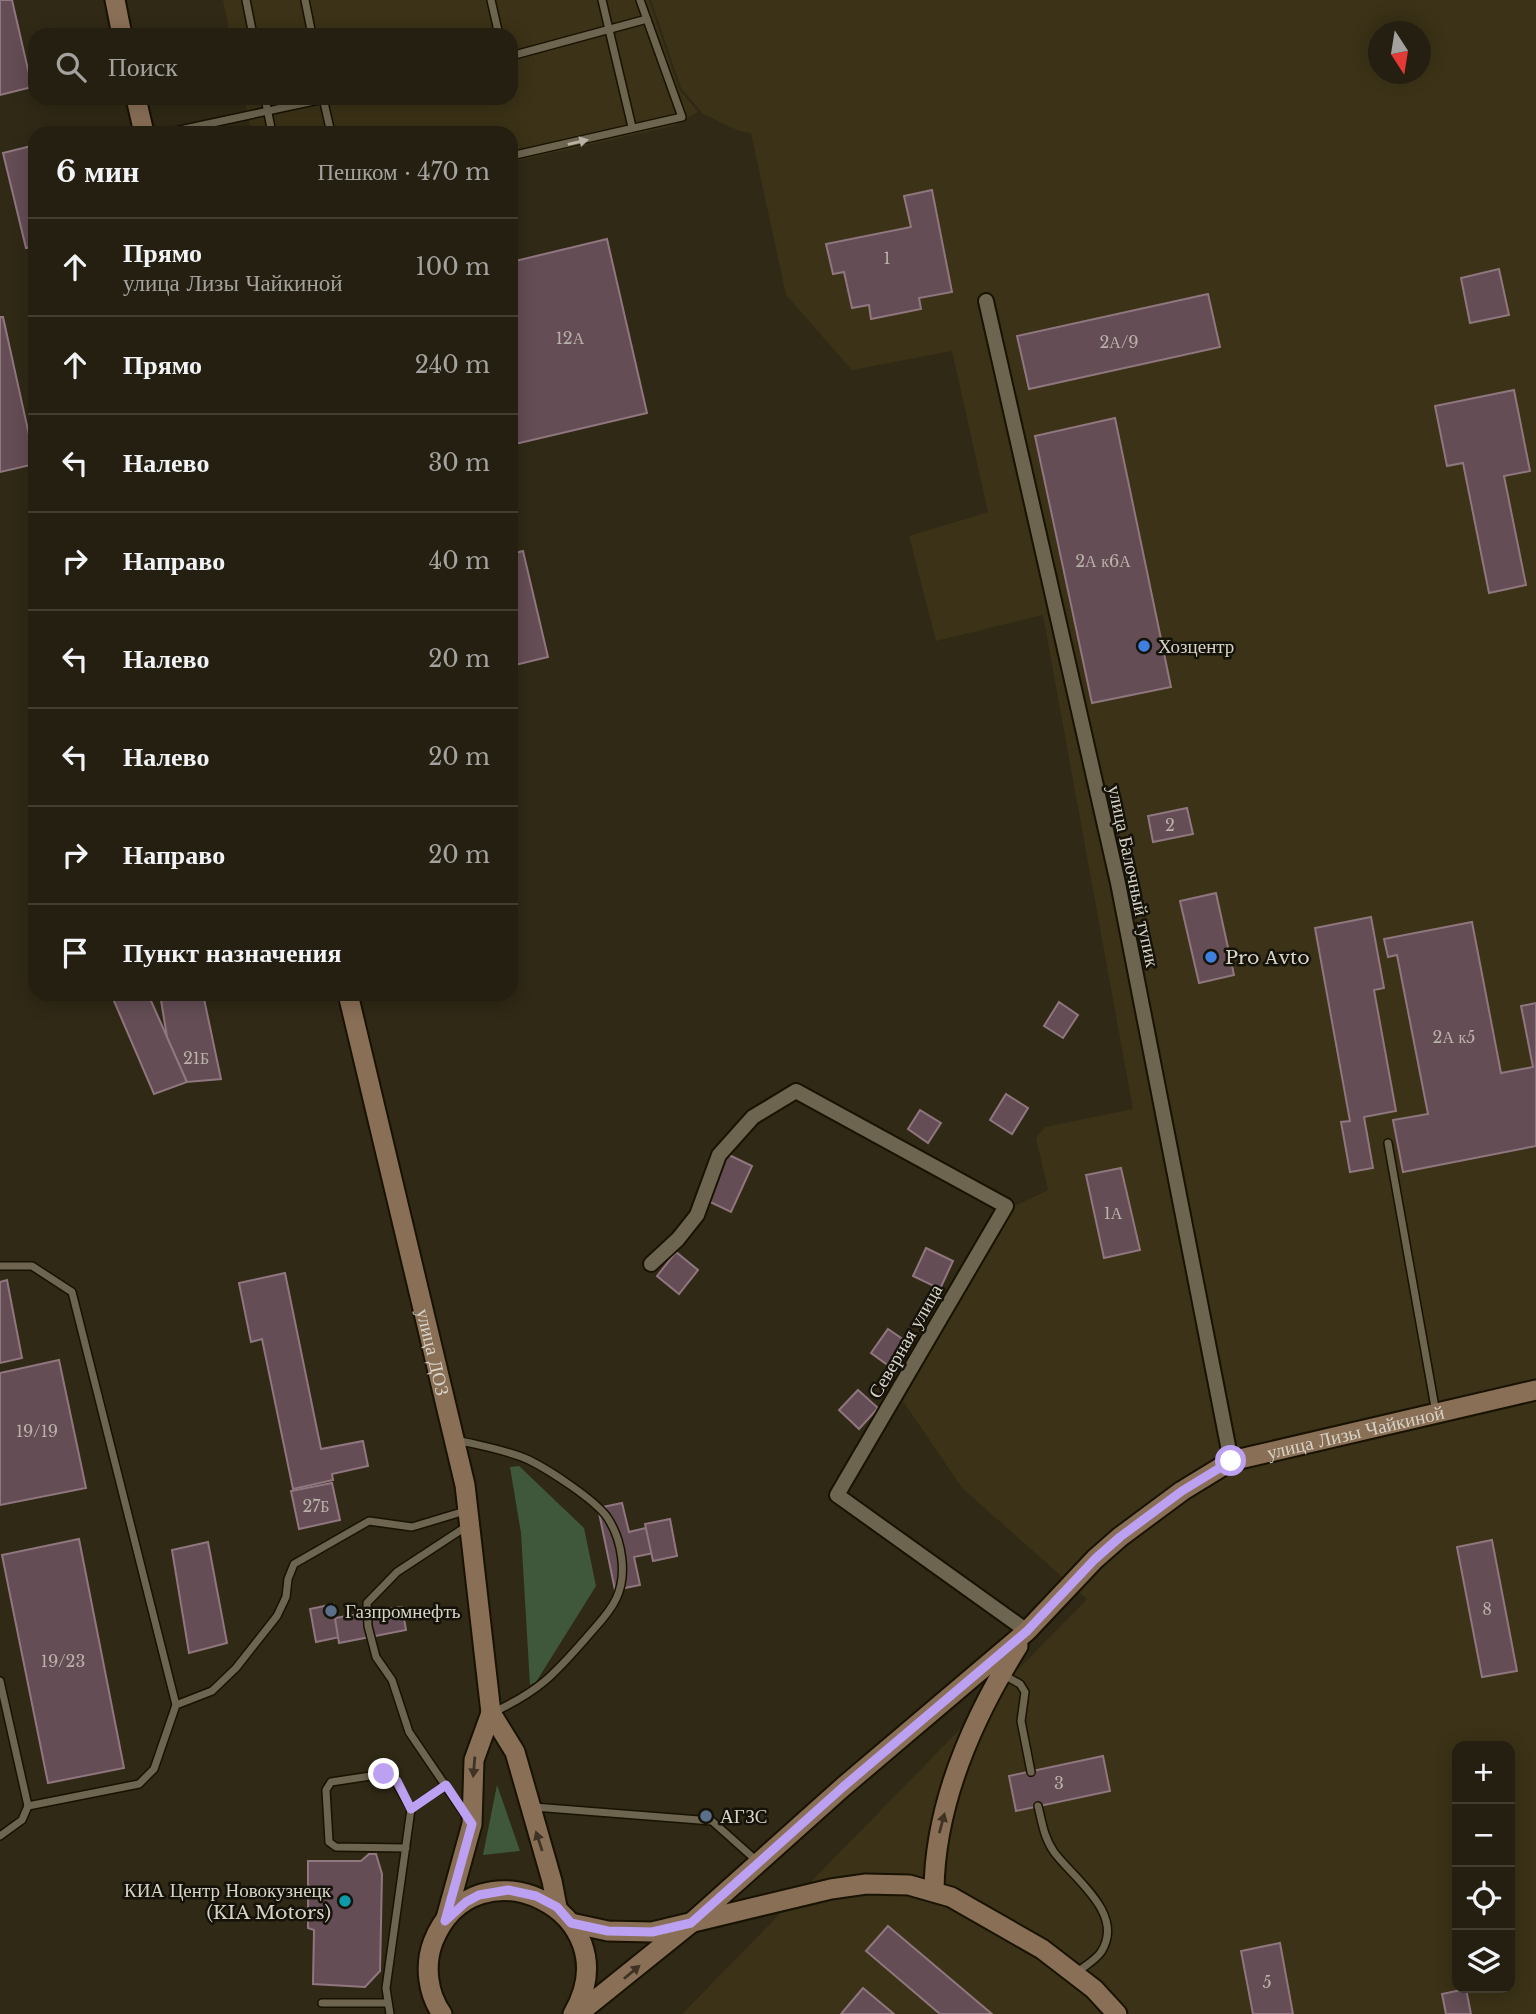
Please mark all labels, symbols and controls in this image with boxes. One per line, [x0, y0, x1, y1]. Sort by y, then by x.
north arrow [1368, 21, 1431, 84]
search box [28, 28, 518, 105]
icon: search [52, 48, 90, 86]
text: Поиск [108, 51, 178, 83]
one-way arrow [567, 136, 589, 147]
text: 6 мин [56, 153, 139, 190]
text: Пешком · 470 m [317, 158, 490, 186]
text: Прямо [123, 237, 202, 269]
icon: ahead [56, 248, 94, 286]
house number: 1 [883, 248, 891, 268]
text: 100 m [416, 253, 490, 281]
text: улица Лизы Чайкиной [123, 269, 343, 297]
house number: 12А [556, 328, 585, 348]
house number: 2А/9 [1099, 332, 1139, 352]
icon: ahead [56, 346, 94, 384]
text: Прямо [123, 349, 202, 381]
text: 240 m [415, 351, 490, 379]
icon: left [56, 444, 94, 482]
text: Налево [123, 447, 209, 479]
text: 30 m [428, 449, 490, 477]
icon: right [56, 542, 94, 580]
text: Направо [123, 545, 225, 577]
text: 40 m [429, 547, 490, 575]
house number: 2А к6А [1075, 551, 1131, 571]
place label: Хозцентр [1158, 635, 1234, 658]
marker: Хозцентр [1136, 638, 1152, 654]
icon: left [56, 640, 94, 678]
text: Налево [123, 643, 209, 675]
text: 20 m [428, 645, 490, 673]
icon: left [56, 738, 94, 776]
text: Налево [123, 741, 209, 773]
text: 20 m [428, 743, 490, 771]
street label: улица Балочный тупик [1103, 783, 1164, 970]
house number: 2 [1165, 815, 1175, 835]
icon: right [56, 836, 94, 874]
text: Направо [123, 839, 225, 871]
text: 20 m [428, 841, 490, 869]
icon: arrive [56, 934, 94, 972]
text: Пункт назначения [123, 937, 341, 969]
place label: Pro Аvto [1225, 946, 1310, 969]
marker: Pro Аvto [1203, 949, 1219, 965]
house number: 2А к5 [1433, 1027, 1475, 1047]
house number: 21Б [183, 1048, 209, 1068]
house number: 1А [1104, 1203, 1123, 1223]
street label: Северная улица [864, 1280, 948, 1402]
street label: улица ДОЗ [411, 1306, 454, 1398]
street label: улица Лизы Чайкиной [1265, 1401, 1446, 1464]
house number: 19/19 [16, 1421, 58, 1441]
route start [1215, 1445, 1246, 1476]
house number: 27Б [302, 1496, 330, 1516]
house number: 8 [1482, 1599, 1492, 1619]
place label: Газпромнефть [345, 1600, 461, 1623]
marker: Газпромнефть [323, 1603, 339, 1619]
house number: 19/23 [41, 1651, 85, 1671]
map controls [1452, 1741, 1515, 1993]
button: + [1452, 1741, 1515, 1804]
one-way arrow [468, 1756, 479, 1778]
route end [368, 1758, 399, 1789]
house number: 3 [1054, 1773, 1064, 1793]
button: − [1452, 1804, 1515, 1867]
place label: АГЗС [720, 1805, 767, 1828]
marker: АГЗС [698, 1808, 714, 1824]
one-way arrow [937, 1812, 948, 1834]
one-way arrow [534, 1831, 544, 1852]
button: locate [1452, 1867, 1515, 1930]
place label: КИА Центр Новокузнецк (KIA Motors) [124, 1879, 332, 1924]
marker: КИА Центр Новокузнецк (KIA Motors) [337, 1893, 353, 1909]
button: layers [1452, 1930, 1515, 1993]
one-way arrow [623, 1964, 641, 1980]
house number: 5 [1262, 1972, 1272, 1992]

